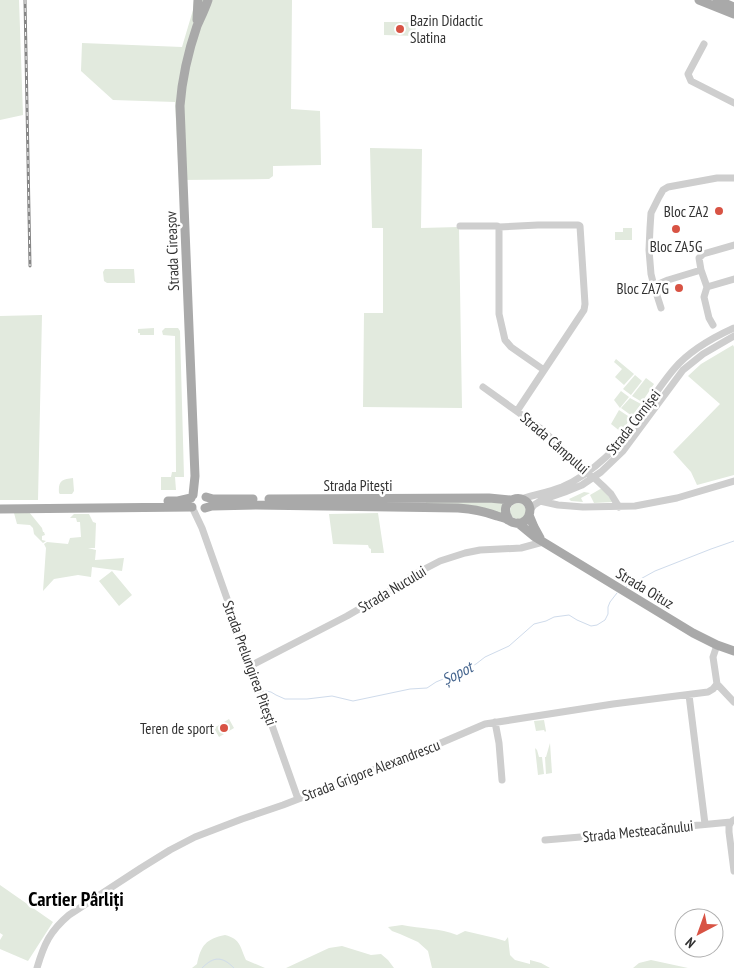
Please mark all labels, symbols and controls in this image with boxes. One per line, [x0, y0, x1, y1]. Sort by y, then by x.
place label: Bazin Didactic Slatina [410, 11, 484, 47]
marker: Bazin Didactic Slatina [394, 23, 406, 35]
place label: Bloc ZA2 [664, 202, 709, 221]
marker: Bloc ZA2 [713, 205, 725, 217]
street label: Strada Cireașov [161, 211, 183, 291]
marker: Bloc ZA5G [670, 223, 682, 235]
place label: Bloc ZA5G [650, 237, 702, 256]
place label: Bloc ZA7G [617, 279, 669, 298]
marker: Bloc ZA7G [673, 282, 685, 294]
street label: Strada Cornișei [602, 386, 664, 458]
street label: Strada Câmpului [517, 408, 593, 478]
street label: Strada Pitești [323, 476, 393, 495]
street label: Strada Nucului [355, 561, 429, 617]
street label: Strada Oituz [613, 563, 677, 613]
street label: Strada Prelungirea Pitești [219, 598, 281, 728]
water label: Șopot [438, 656, 477, 689]
place label: Teren de sport [140, 719, 214, 738]
marker: Teren de sport [218, 722, 230, 734]
street label: Strada Grigore Alexandrescu [299, 735, 443, 805]
street label: Strada Mesteacănului [582, 816, 694, 846]
district label: Cartier Pârliți [28, 886, 124, 912]
north arrow [674, 908, 724, 958]
text: N [682, 934, 699, 952]

